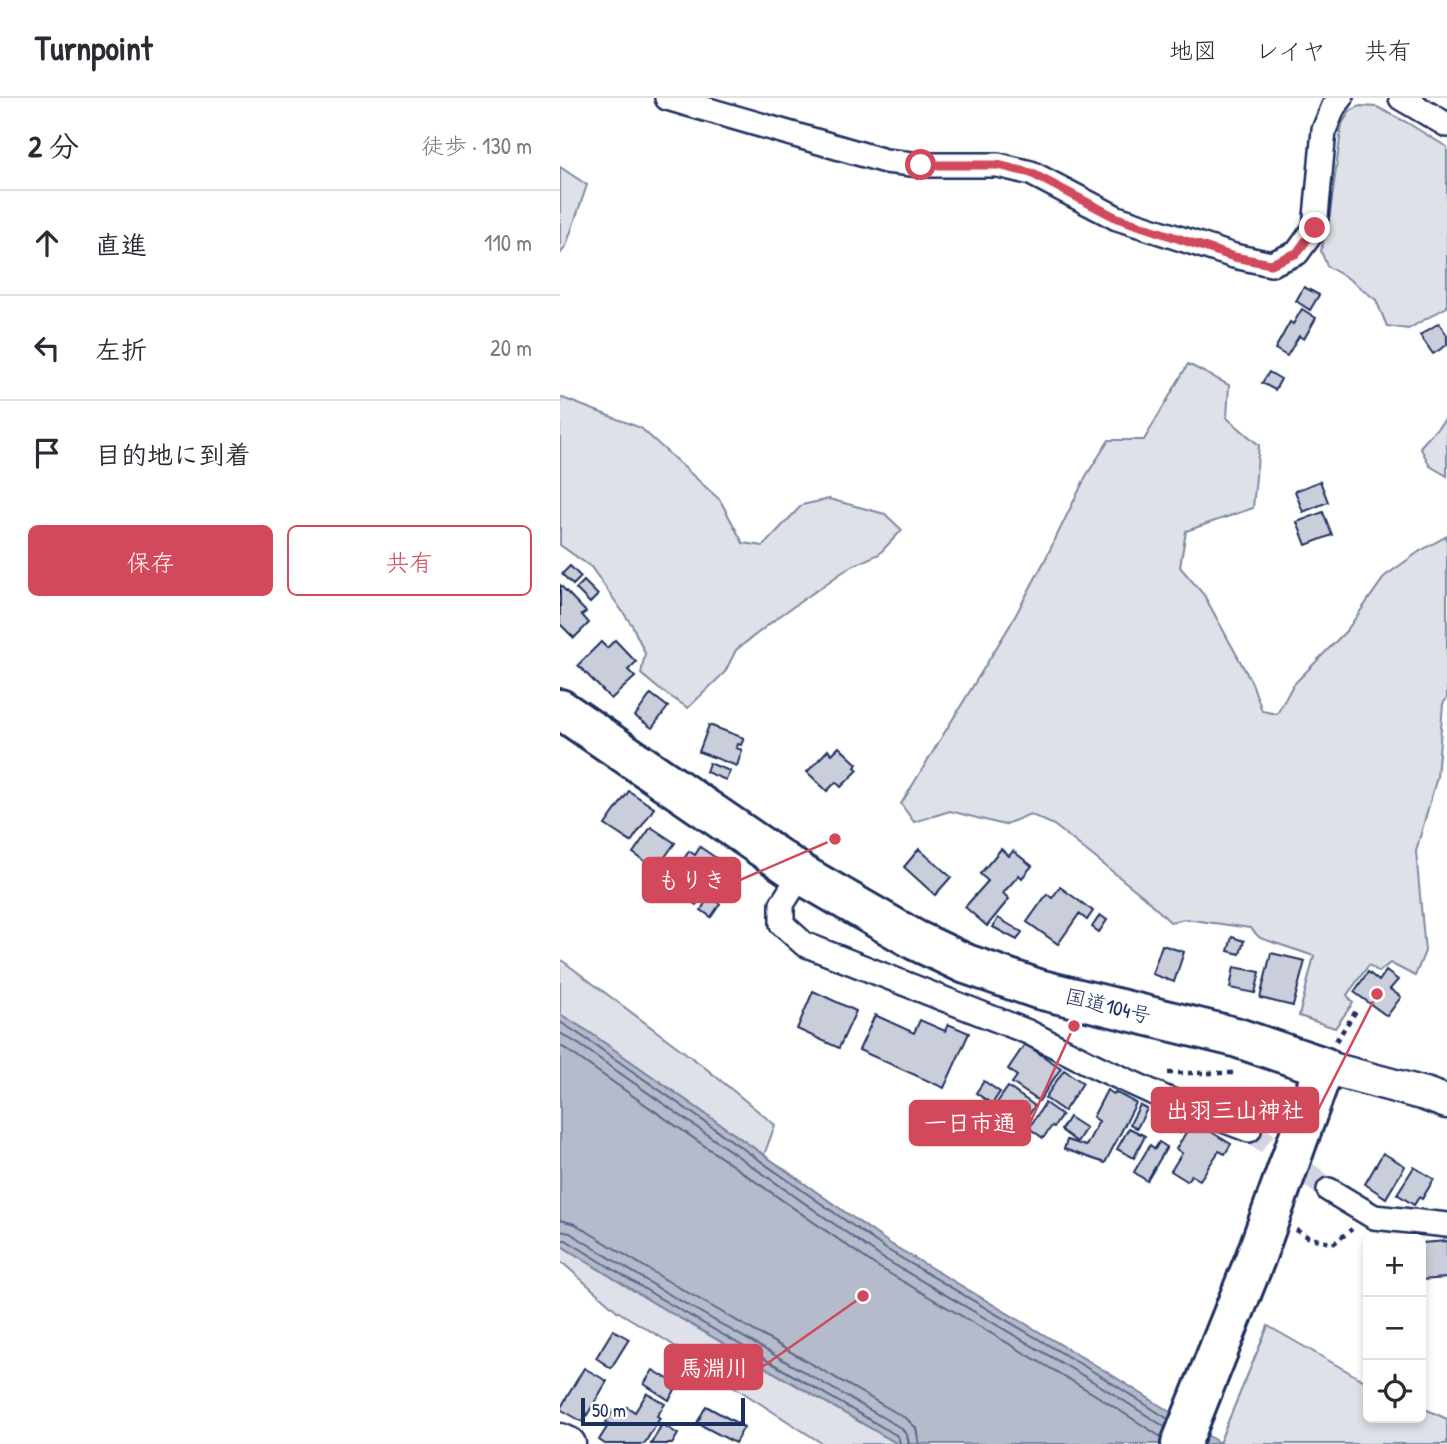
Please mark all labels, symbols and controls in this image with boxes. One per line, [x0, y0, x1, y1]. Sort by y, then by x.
text: Turnpoint [35, 26, 152, 70]
text: 地図 [1169, 34, 1217, 66]
text: レイヤ [1255, 34, 1326, 66]
text: 共有 [1364, 34, 1412, 66]
text: 2 分 [28, 126, 79, 166]
text: 徒歩 · 130 m [421, 130, 532, 161]
route start [905, 149, 936, 180]
route end [1299, 212, 1330, 243]
icon: ahead [28, 224, 66, 262]
text: 直進 [95, 227, 147, 262]
text: 110 m [484, 227, 532, 258]
icon: left [28, 329, 66, 367]
text: 左折 [95, 332, 147, 367]
text: 20 m [490, 332, 532, 363]
icon: arrive [28, 434, 66, 472]
text: 目的地に到着 [95, 437, 251, 472]
button: 保存 [28, 525, 273, 596]
button: 共有 [287, 525, 532, 596]
callout: もりき [643, 858, 740, 902]
text: もりき [658, 864, 727, 895]
street label: 国道104号 [1062, 981, 1154, 1030]
callout: 出羽三山神社 [1152, 1088, 1318, 1132]
text: 出羽三山神社 [1166, 1094, 1304, 1125]
callout: 一日市通 [910, 1101, 1030, 1145]
text: 一日市通 [924, 1107, 1016, 1138]
map controls [1363, 1234, 1426, 1423]
button: + [1363, 1234, 1426, 1297]
button: − [1363, 1297, 1426, 1360]
callout: 馬淵川 [665, 1345, 762, 1389]
text: 馬淵川 [680, 1352, 749, 1383]
button: locate [1363, 1360, 1426, 1423]
scale bar [581, 1395, 746, 1427]
text: 50 m [592, 1397, 626, 1423]

